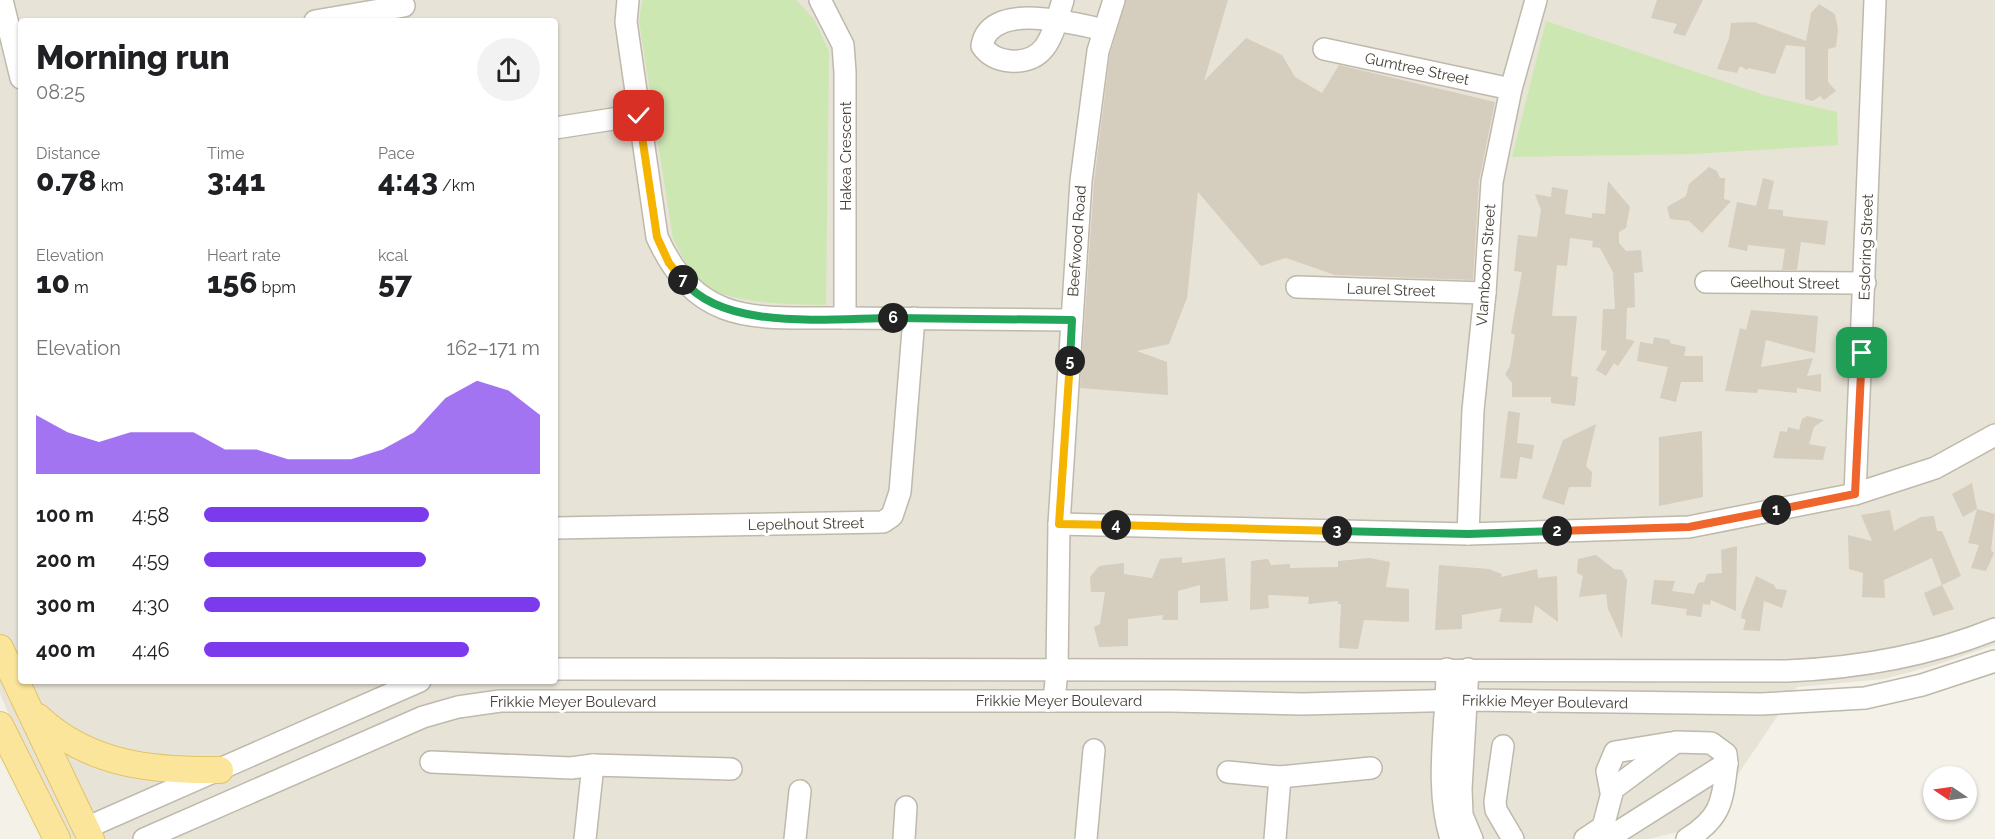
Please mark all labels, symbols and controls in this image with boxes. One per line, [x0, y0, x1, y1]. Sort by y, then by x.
text: Morning run [36, 38, 230, 77]
button: share [477, 38, 540, 101]
street label: Gumtree Street [1363, 49, 1471, 89]
text: 08:25 [36, 80, 85, 104]
pin [613, 90, 664, 141]
icon: check [622, 99, 655, 132]
street label: Hakea Crescent [837, 101, 855, 211]
text: Distance [36, 144, 100, 163]
text: Time [207, 144, 244, 163]
text: Pace [378, 144, 415, 163]
text: 0.78 [36, 163, 97, 198]
text: 3:41 [207, 163, 265, 198]
text: 4:43 [378, 163, 438, 198]
text: km [97, 176, 124, 195]
text: /km [438, 176, 475, 195]
street label: Beefwood Road [1064, 185, 1090, 297]
street label: Esdoring Street [1855, 193, 1877, 301]
street label: Vlamboom Street [1473, 203, 1499, 327]
text: Elevation [36, 246, 104, 265]
text: Heart rate [207, 246, 281, 265]
text: kcal [378, 246, 408, 265]
text: 10 [36, 265, 70, 300]
text: 156 [207, 265, 258, 300]
text: 57 [378, 265, 412, 300]
pin: 7 [668, 265, 698, 295]
text: 7 [679, 270, 687, 289]
street label: Geelhout Street [1730, 273, 1840, 293]
text: m [70, 278, 89, 297]
text: bpm [258, 278, 296, 297]
street label: Laurel Street [1346, 279, 1436, 301]
pin: 6 [878, 303, 908, 333]
text: 6 [888, 308, 898, 327]
pin [1836, 327, 1887, 378]
text: Elevation [36, 336, 121, 360]
text: 162–171 m [446, 336, 540, 360]
icon: arrive [1845, 336, 1878, 369]
pin: 5 [1055, 346, 1085, 376]
text: 5 [1066, 351, 1074, 370]
pin: 1 [1761, 495, 1791, 525]
text: 1 [1772, 500, 1780, 519]
text: 100 m [36, 503, 94, 527]
text: 4:58 [132, 503, 169, 527]
pin: 4 [1101, 510, 1131, 540]
street label: Lepelhout Street [748, 514, 864, 534]
text: 4 [1111, 515, 1121, 534]
pin: 3 [1322, 516, 1352, 546]
pin: 2 [1542, 516, 1572, 546]
text: 3 [1333, 521, 1341, 540]
text: 2 [1552, 521, 1562, 540]
text: 200 m [36, 548, 95, 572]
text: 4:59 [132, 548, 169, 572]
text: 300 m [36, 593, 95, 617]
text: 4:30 [132, 593, 170, 617]
text: 400 m [36, 638, 95, 662]
text: 4:46 [132, 638, 170, 662]
street label: Frikkie Meyer Boulevard [976, 692, 1142, 710]
street label: Frikkie Meyer Boulevard [1462, 692, 1628, 712]
street label: Frikkie Meyer Boulevard [490, 693, 656, 711]
north arrow [1923, 766, 1977, 820]
map controls [1923, 766, 1977, 820]

